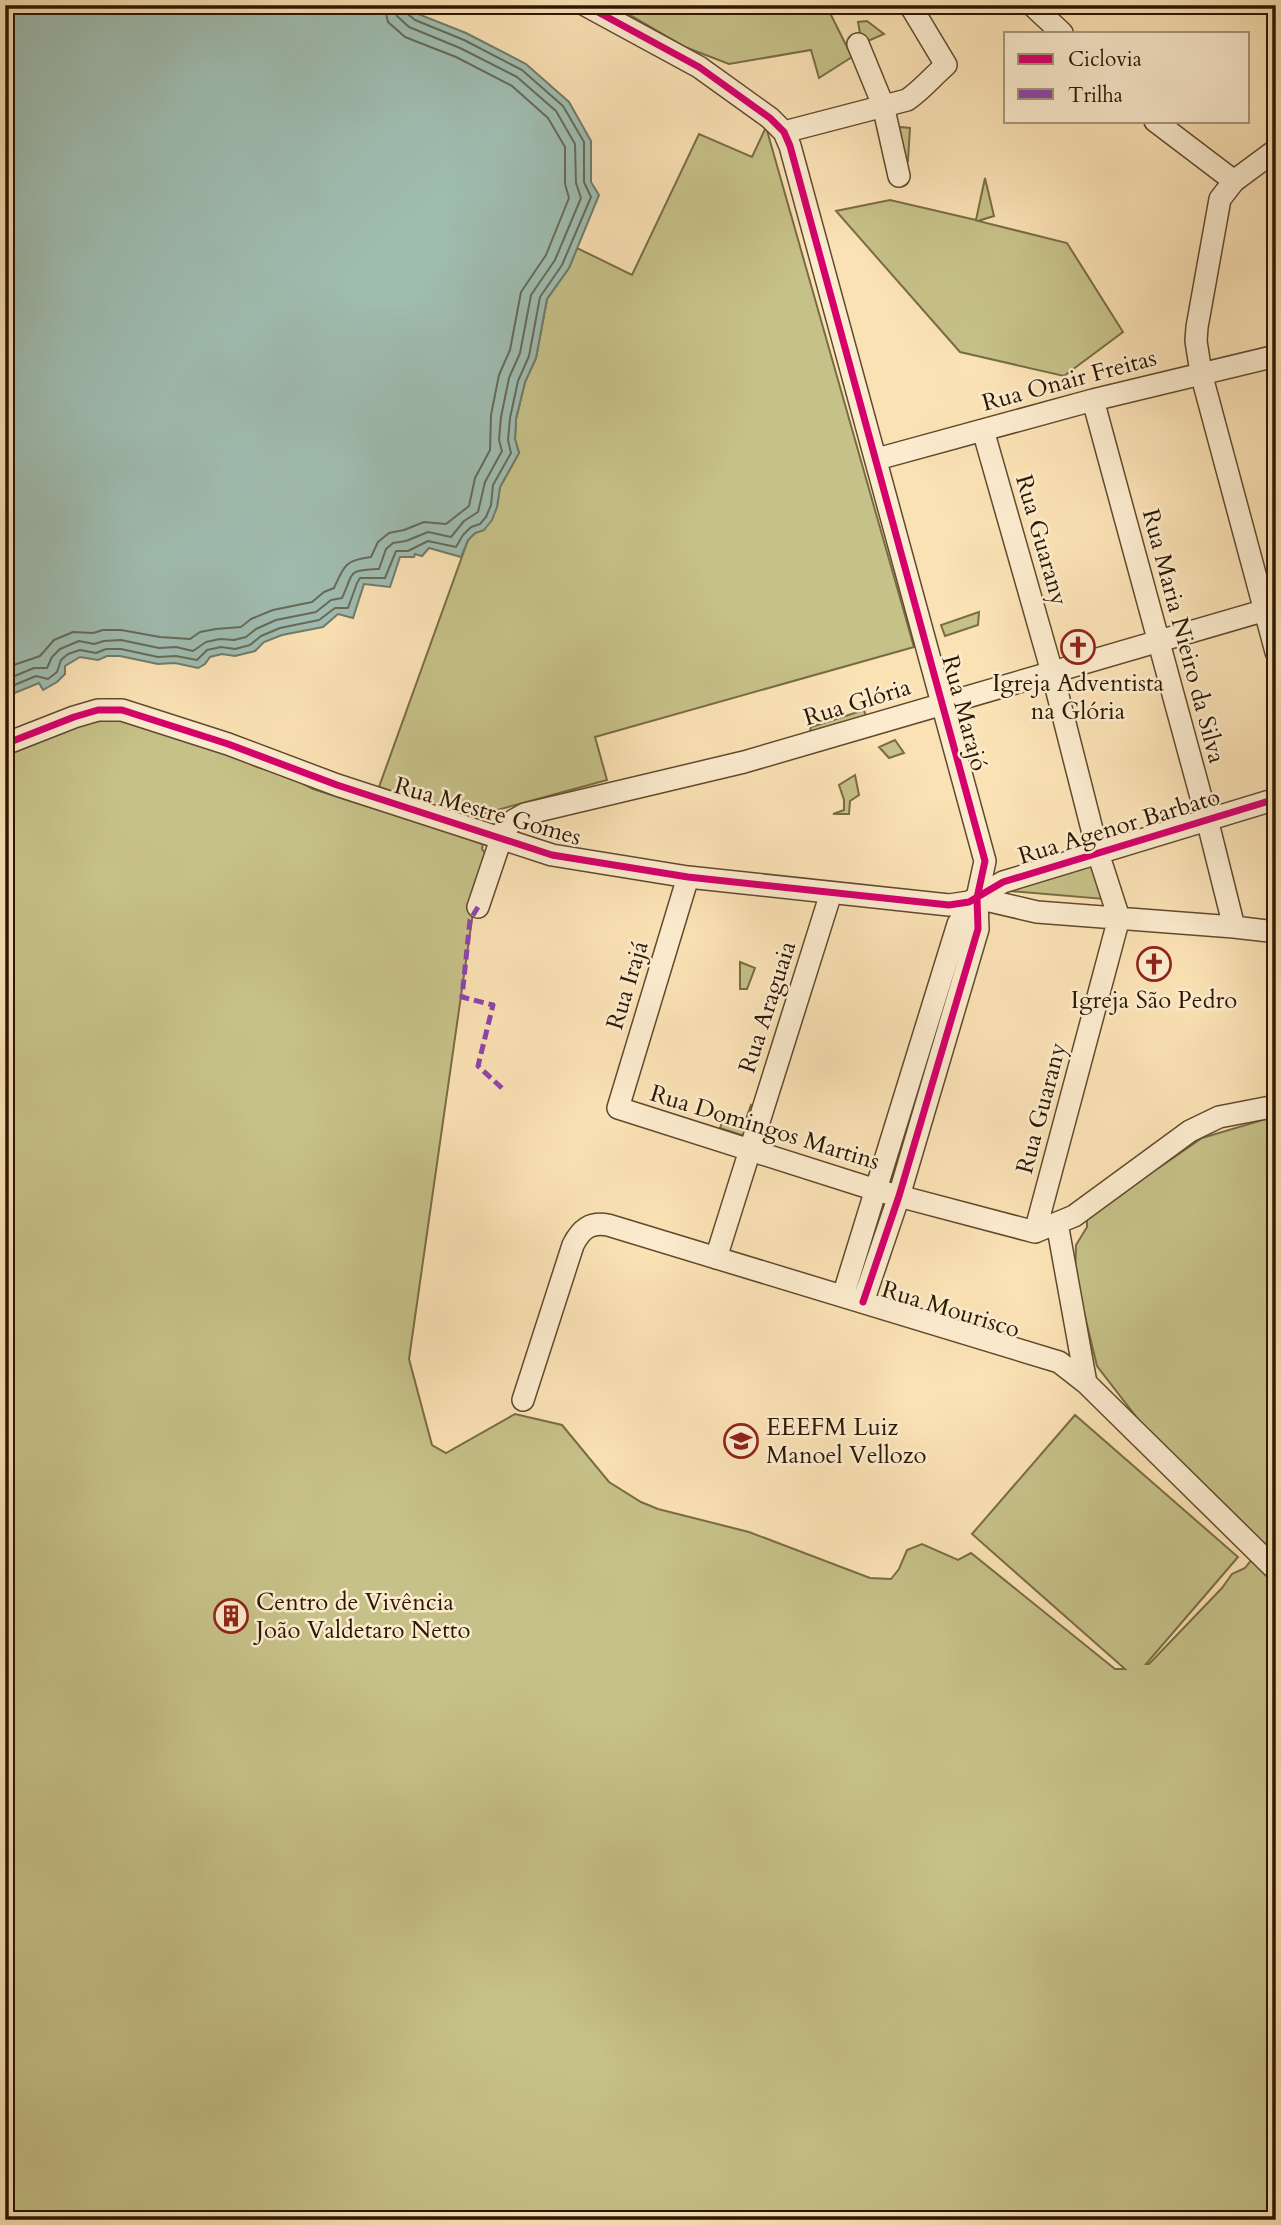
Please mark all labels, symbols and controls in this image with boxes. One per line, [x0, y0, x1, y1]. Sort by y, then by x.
legend [1004, 32, 1250, 122]
text: Ciclovia [1068, 45, 1142, 74]
text: Trilha [1068, 81, 1123, 110]
street label: Rua Onair Freitas [978, 341, 1160, 420]
street label: Rua Guarany [1007, 471, 1076, 610]
street label: Rua Maria Nieiro da Silva [1134, 505, 1234, 768]
church icon: Igreja Adventista na Glória [1059, 628, 1097, 666]
street label: Rua Marajó [933, 652, 996, 775]
place label: Igreja Adventista na Glória [992, 667, 1164, 728]
street label: Rua Glória [799, 670, 915, 734]
street label: Rua Mestre Gomes [391, 769, 585, 854]
street label: Rua Agenor Barbato [1014, 780, 1224, 873]
street label: Rua Irajá [598, 936, 657, 1034]
street label: Rua Araguaia [731, 936, 805, 1077]
church icon: Igreja São Pedro [1135, 945, 1173, 983]
place label: Igreja São Pedro [1071, 984, 1237, 1017]
street label: Rua Guarany [1008, 1039, 1075, 1177]
street label: Rua Domingos Martins [646, 1077, 884, 1178]
street label: Rua Mourisco [878, 1273, 1024, 1346]
place label: EEEFM Luiz Manoel Vellozo [766, 1411, 926, 1472]
school or university icon: EEEFM Luiz Manoel Vellozo [722, 1422, 760, 1460]
place label: Centro de Vivência João Valdetaro Netto [253, 1586, 470, 1647]
building icon: Centro de Vivência João Valdetaro Netto [212, 1597, 250, 1635]

